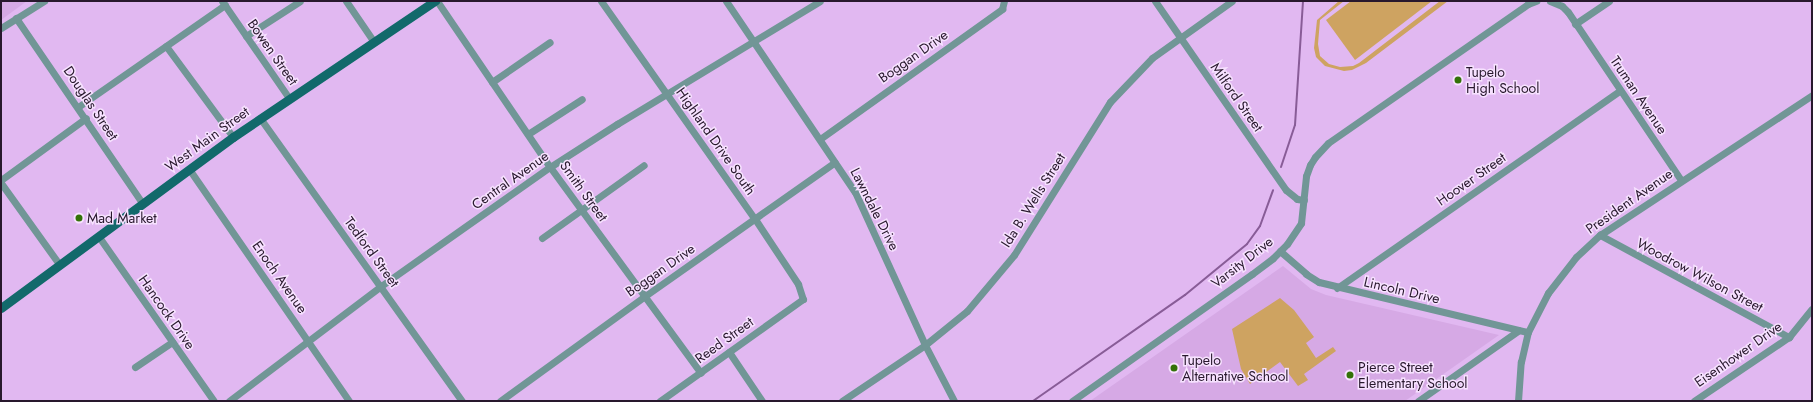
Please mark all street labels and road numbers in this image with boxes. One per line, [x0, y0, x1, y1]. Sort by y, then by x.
street label: Bowen Street [244, 16, 302, 88]
street label: Boggan Drive [875, 26, 951, 86]
street label: Truman Avenue [1607, 53, 1671, 137]
street label: Milford Street [1207, 59, 1267, 135]
street label: Douglas Street [60, 63, 122, 143]
street label: Highland Drive South [673, 84, 759, 198]
street label: West Main Street [162, 103, 252, 175]
street label: Central Avenue [468, 147, 552, 213]
street label: Hoover Street [1433, 149, 1509, 209]
street label: Ida B. Wells Street [997, 150, 1069, 250]
street label: Smith Street [556, 158, 612, 224]
street label: Lawndale Drive [847, 165, 903, 253]
street label: President Avenue [1582, 165, 1676, 237]
street label: Tedford Street [341, 214, 403, 290]
street label: Varsity Drive [1208, 233, 1276, 291]
street label: Woodrow Wilson Street [1634, 235, 1766, 315]
street label: Enoch Avenue [249, 238, 311, 316]
street label: Boggan Drive [622, 240, 698, 300]
street label: Hancock Drive [135, 272, 199, 352]
street label: Lincoln Drive [1362, 273, 1442, 307]
street label: Reed Street [692, 313, 756, 367]
street label: Eisenhower Drive [1691, 318, 1785, 390]

